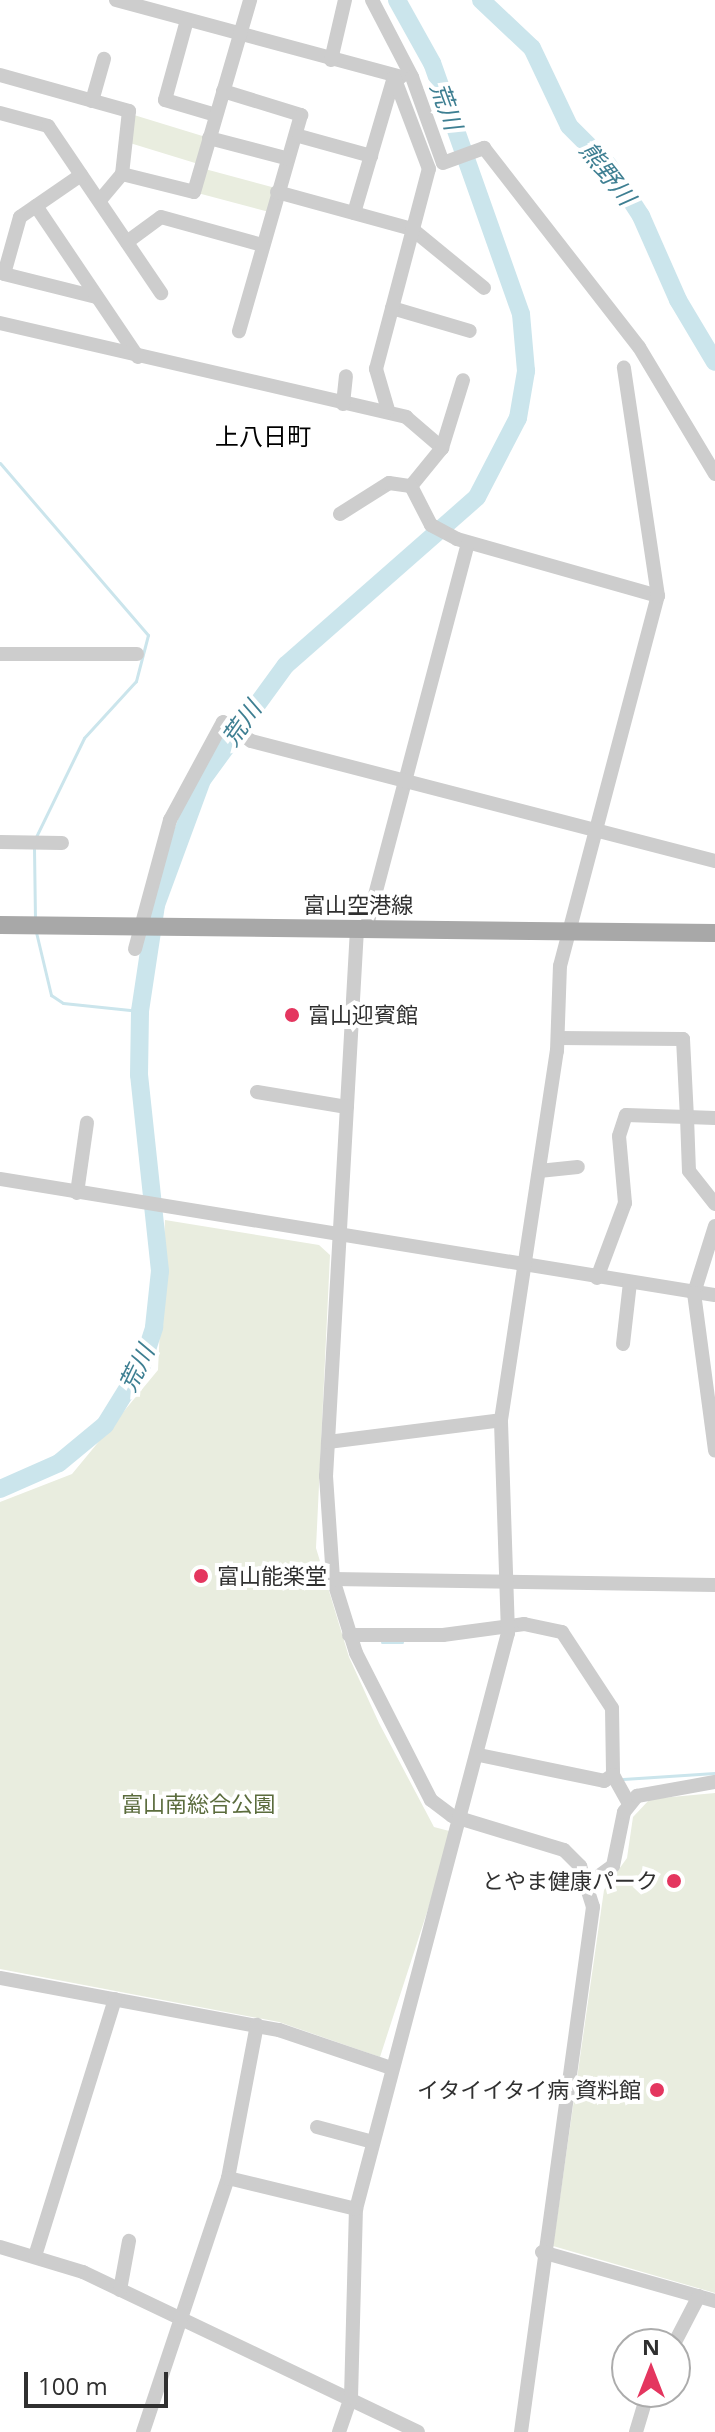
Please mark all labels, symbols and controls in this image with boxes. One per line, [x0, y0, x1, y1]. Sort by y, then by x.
water label: 荒川 [425, 79, 469, 133]
water label: 熊野川 [574, 136, 642, 210]
district label: 上八日町 [215, 422, 311, 450]
water label: 荒川 [215, 695, 267, 751]
street label: 富山空港線 [303, 892, 413, 918]
place label: 富山迎賓館 [308, 1002, 418, 1028]
marker: 富山迎賓館 [283, 1006, 301, 1024]
water label: 荒川 [113, 1340, 159, 1396]
place label: 富山能楽堂 [217, 1563, 327, 1589]
marker: 富山能楽堂 [192, 1567, 210, 1585]
park label: 富山南総合公園 [121, 1791, 275, 1817]
place label: とやま健康パーク [482, 1868, 658, 1894]
marker: とやま健康パーク [665, 1872, 683, 1890]
place label: イタイイタイ病 資料館 [415, 2077, 641, 2103]
marker: イタイイタイ病 資料館 [648, 2081, 666, 2099]
north arrow [611, 2328, 691, 2408]
text: N [642, 2331, 660, 2361]
scale bar [28, 2356, 172, 2406]
text: 100 m [38, 2369, 108, 2402]

